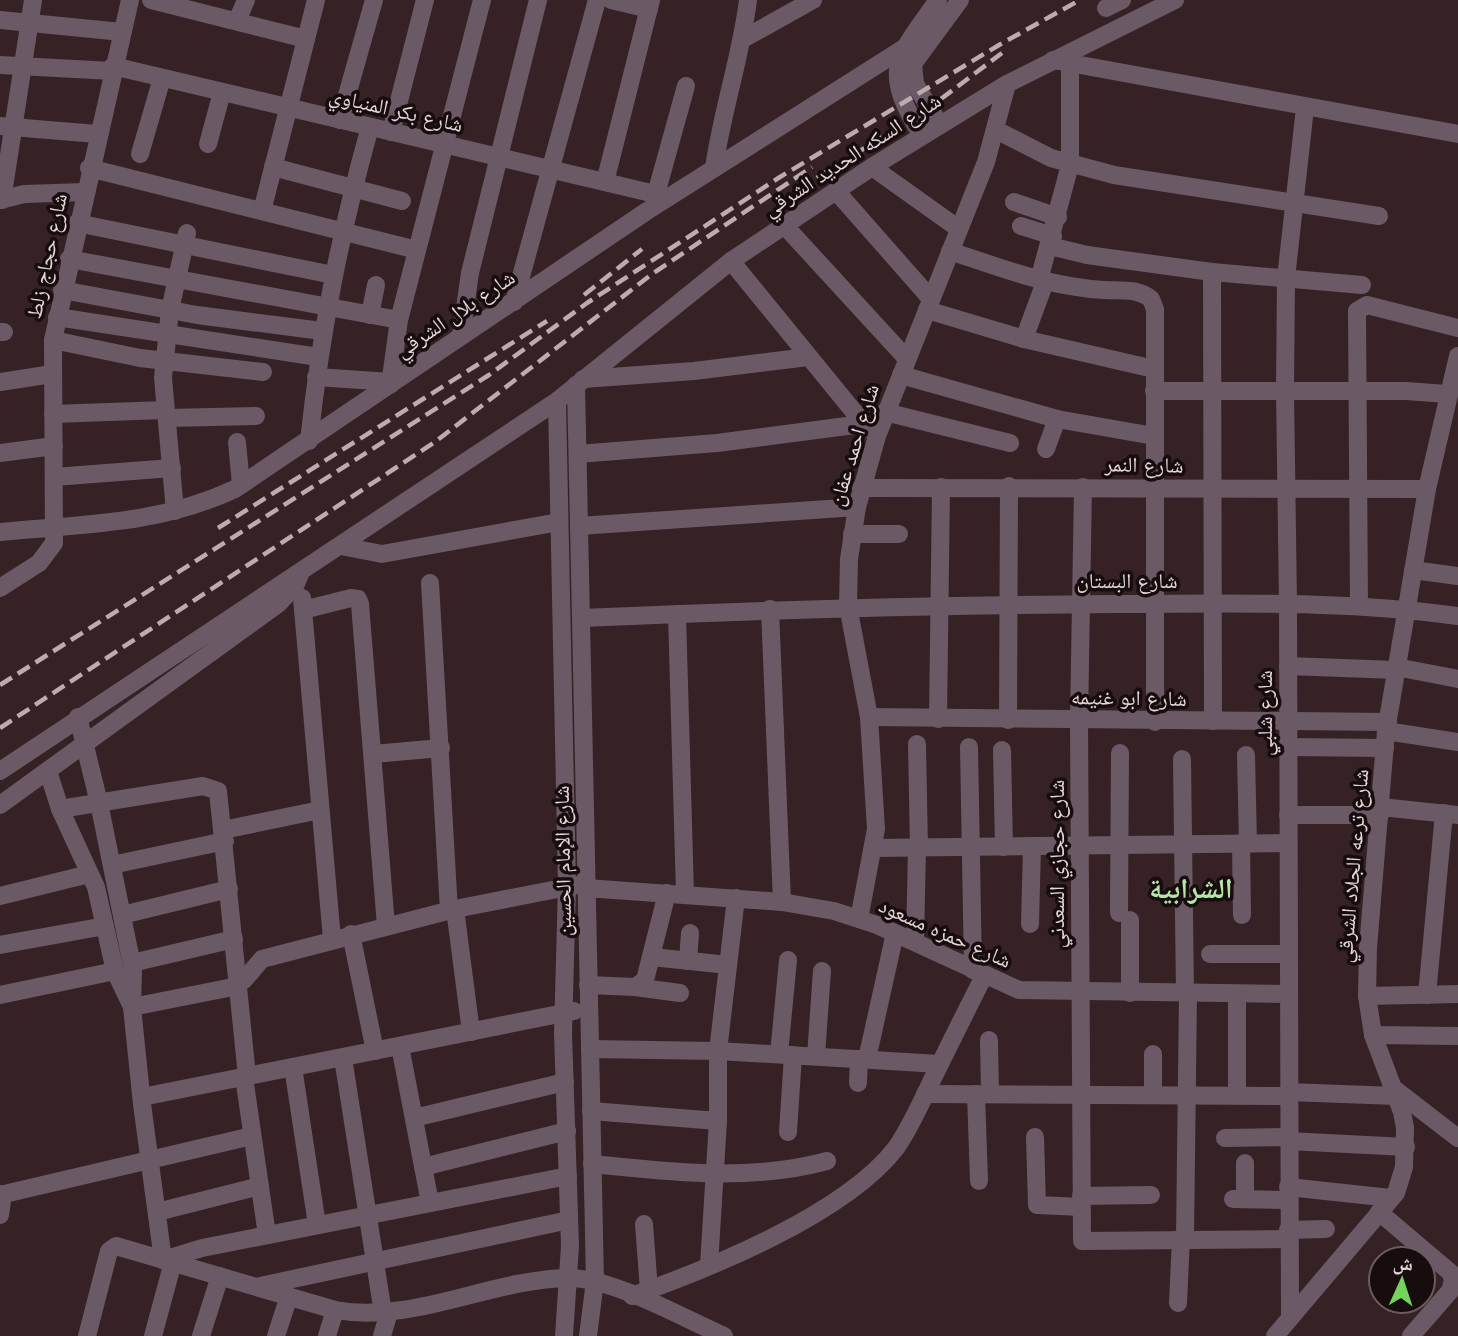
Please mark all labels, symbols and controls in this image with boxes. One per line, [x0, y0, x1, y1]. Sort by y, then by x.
street label: شارع بكر المنياوي [326, 80, 466, 141]
street label: شارع السكه الحديد الشرقي [757, 86, 948, 225]
street label: شارع حجاج زلط [19, 191, 75, 321]
street label: شارع بلال الشرقي [389, 263, 522, 366]
street label: شارع احمد عفان [821, 380, 887, 510]
street label: شارع النمر [1103, 449, 1184, 481]
street label: شارع البستان [1077, 566, 1177, 596]
street label: شارع شلبي [1250, 670, 1281, 756]
street label: شارع ابو غنيمه [1071, 682, 1187, 714]
street label: شارع ترعه الجلاد الشرقي [1330, 768, 1378, 964]
street label: شارع حجازي السعدني [1042, 780, 1073, 948]
street label: شارع الإمام الحسين [547, 785, 579, 937]
district label: الشرابية [1149, 868, 1233, 909]
street label: شارع حمزه مسعود [874, 890, 1016, 976]
north arrow [1367, 1245, 1437, 1315]
text: ش [1392, 1250, 1414, 1278]

